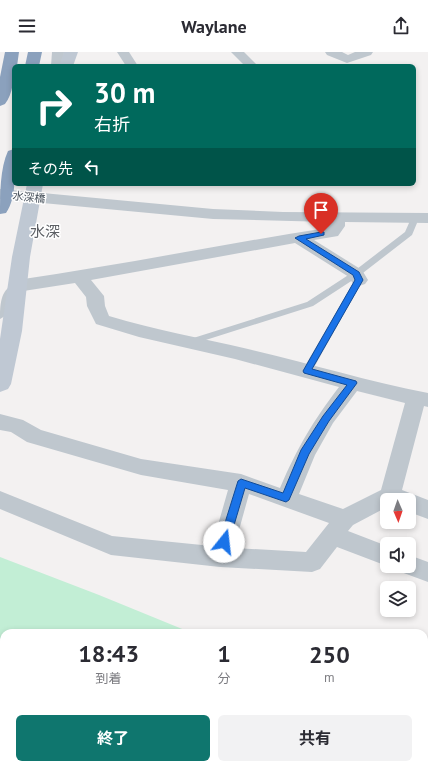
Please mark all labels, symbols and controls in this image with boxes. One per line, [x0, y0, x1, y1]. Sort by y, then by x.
icon: menu [16, 15, 38, 37]
text: Waylane [181, 15, 247, 38]
icon: share [390, 15, 412, 37]
text: 30 m [94, 74, 155, 111]
icon: right [28, 80, 80, 132]
text: 右折 [94, 113, 130, 136]
icon: left [81, 156, 103, 178]
text: その先 [28, 159, 73, 178]
street label: 水深橋 [12, 188, 46, 206]
pin [304, 193, 338, 234]
icon: arrive [310, 199, 332, 221]
district label: 水深 [30, 222, 60, 241]
north arrow [380, 493, 416, 529]
map controls [380, 493, 416, 617]
position arrow [203, 521, 245, 563]
button: sound [380, 537, 416, 573]
button: layers [380, 581, 416, 617]
text: 18:43 [78, 638, 139, 669]
text: 1 [217, 638, 231, 669]
text: 250 [309, 639, 350, 670]
text: m [324, 669, 335, 686]
text: 到着 [96, 670, 122, 687]
text: 分 [218, 670, 231, 687]
button: 終了 [16, 715, 210, 761]
button: 共有 [218, 715, 412, 761]

